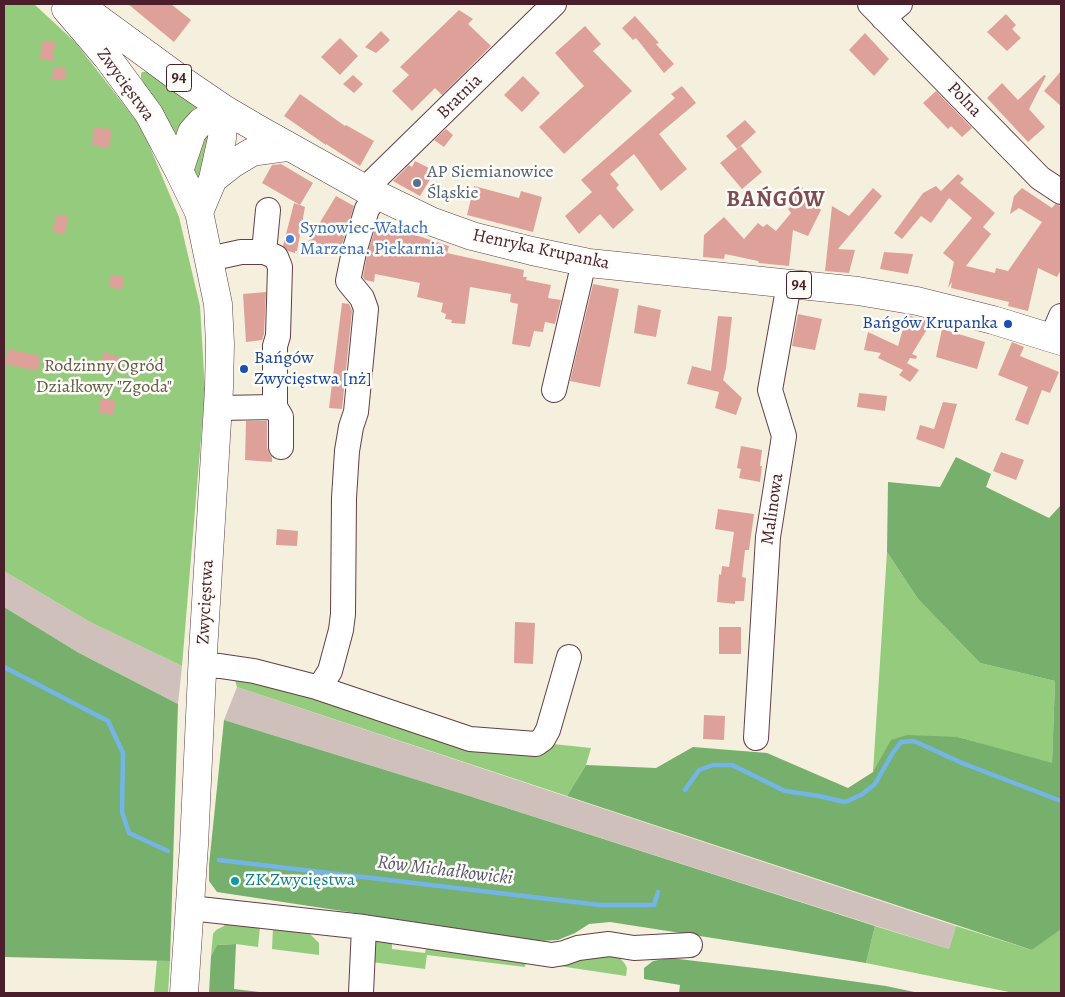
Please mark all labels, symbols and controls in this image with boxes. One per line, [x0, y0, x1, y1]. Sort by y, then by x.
street label: Zwycięstwa [91, 44, 159, 126]
road number: 94 [166, 64, 192, 92]
street label: Bratnia [433, 70, 487, 124]
street label: Polna [942, 78, 986, 122]
place label: AP Siemianowice Śląskie [427, 162, 554, 204]
marker: AP Siemianowice Śląskie [411, 177, 423, 189]
district label: BAŃGÓW [726, 188, 826, 214]
place label: Synowiec-Wałach Marzena. Piekarnia [300, 218, 444, 260]
street label: Henryka Krupanka [471, 225, 611, 275]
marker: Synowiec-Wałach Marzena. Piekarnia [284, 233, 296, 245]
road number: 94 [786, 272, 812, 298]
place label: Bańgów Krupanka [862, 313, 998, 335]
marker: Bańgów Krupanka [1002, 318, 1014, 330]
place label: Bańgów Zwycięstwa [nż] [254, 348, 372, 390]
park label: Rodzinny Ogród Działkowy "Zgoda" [36, 356, 172, 398]
marker: Bańgów Zwycięstwa [nż] [238, 363, 250, 375]
street label: Malinowa [757, 472, 789, 546]
street label: Zwycięstwa [193, 559, 219, 645]
water label: Rów Michałkowicki [376, 851, 514, 891]
place label: ZK Zwycięstwa [245, 870, 355, 892]
marker: ZK Zwycięstwa [229, 875, 241, 887]

